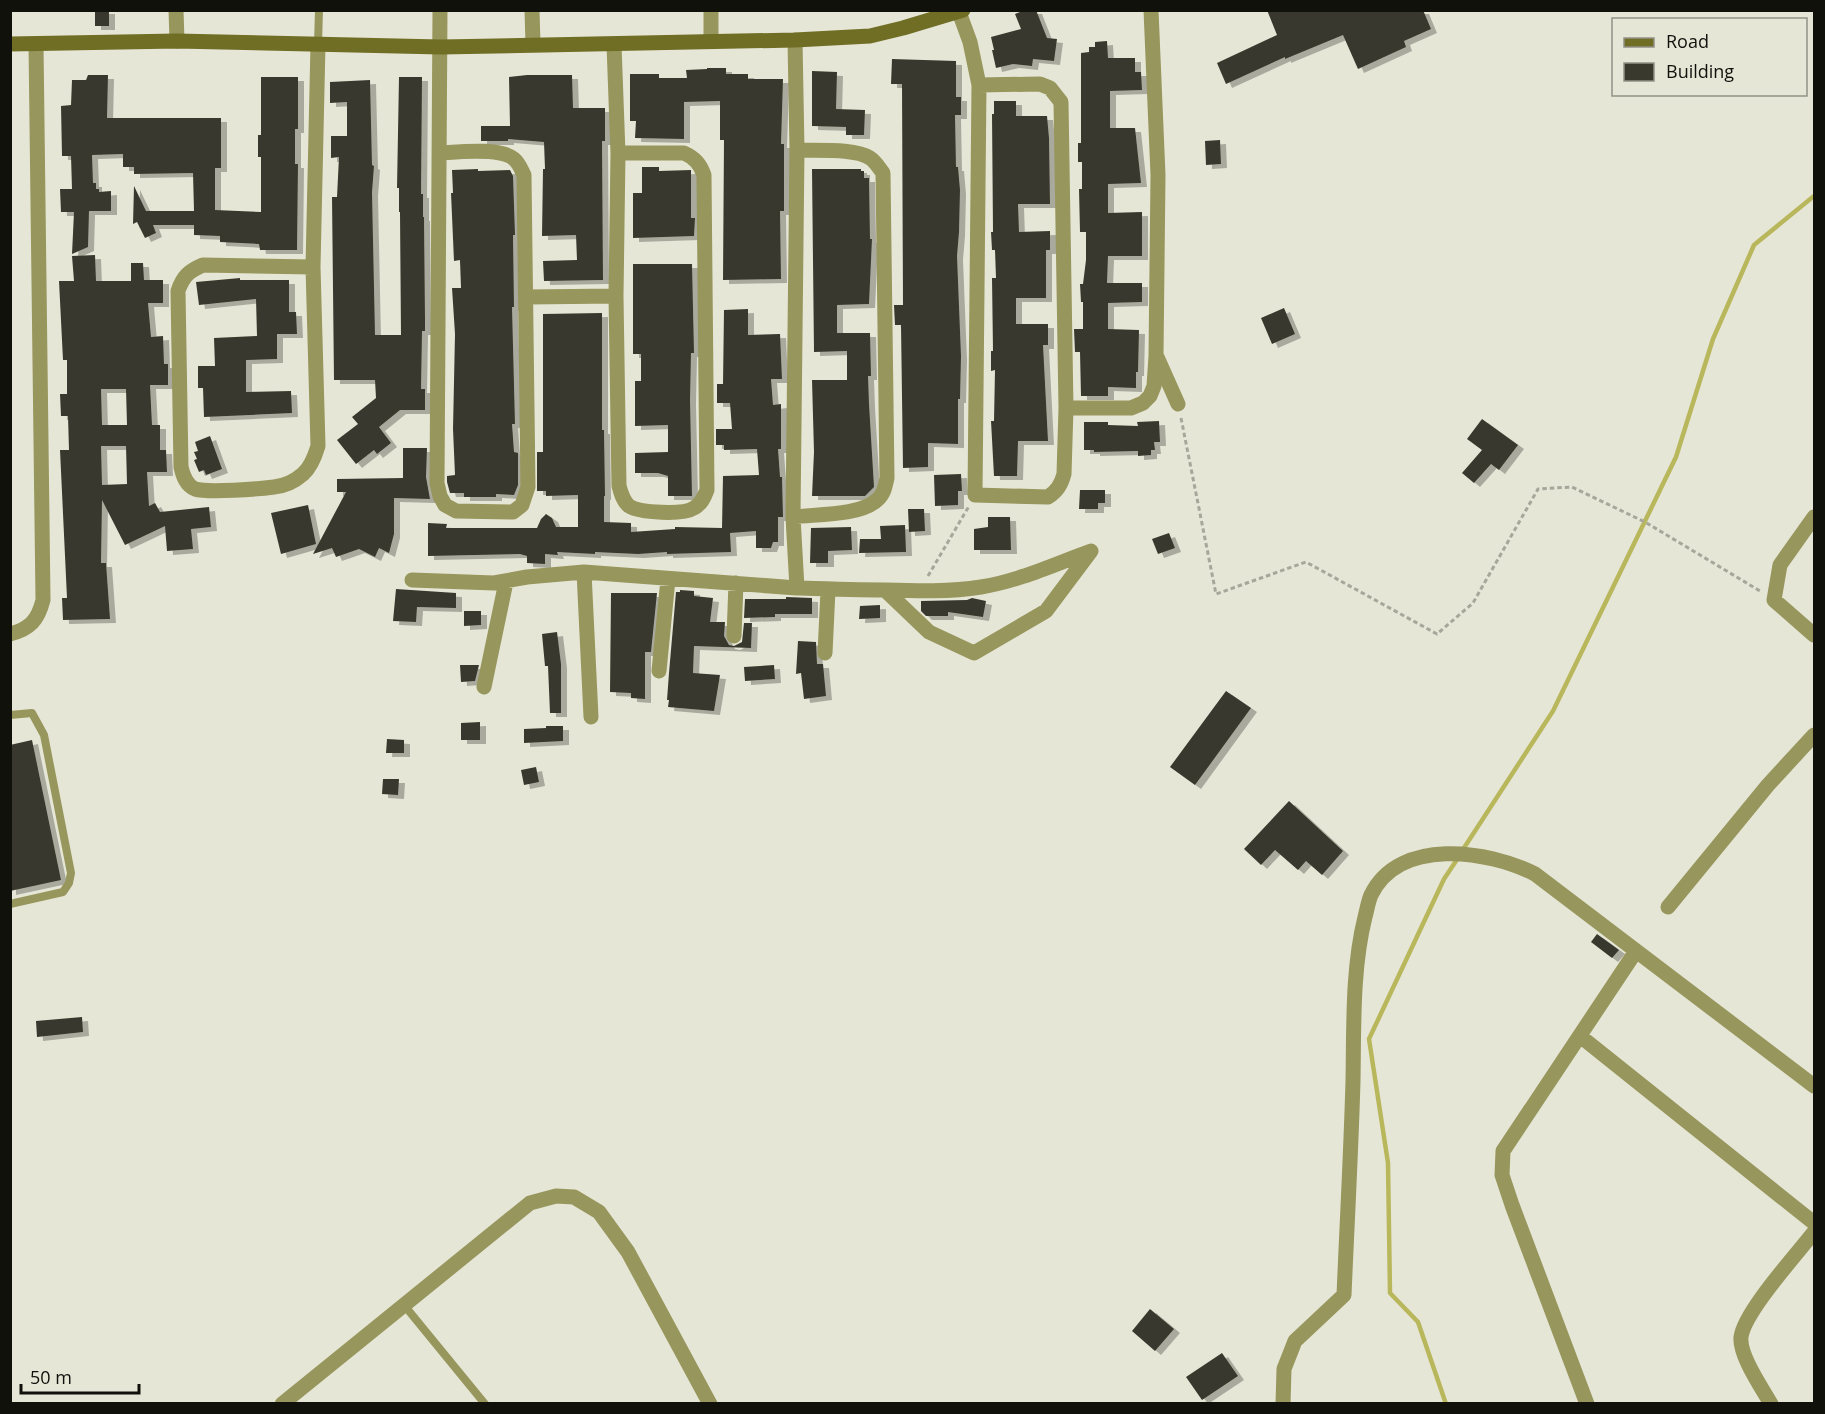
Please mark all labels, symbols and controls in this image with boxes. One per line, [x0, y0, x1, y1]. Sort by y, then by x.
legend [1612, 18, 1807, 96]
text: Road [1666, 29, 1709, 53]
text: Building [1666, 59, 1734, 83]
scale bar [21, 1357, 140, 1395]
text: 50 m [30, 1365, 72, 1389]

